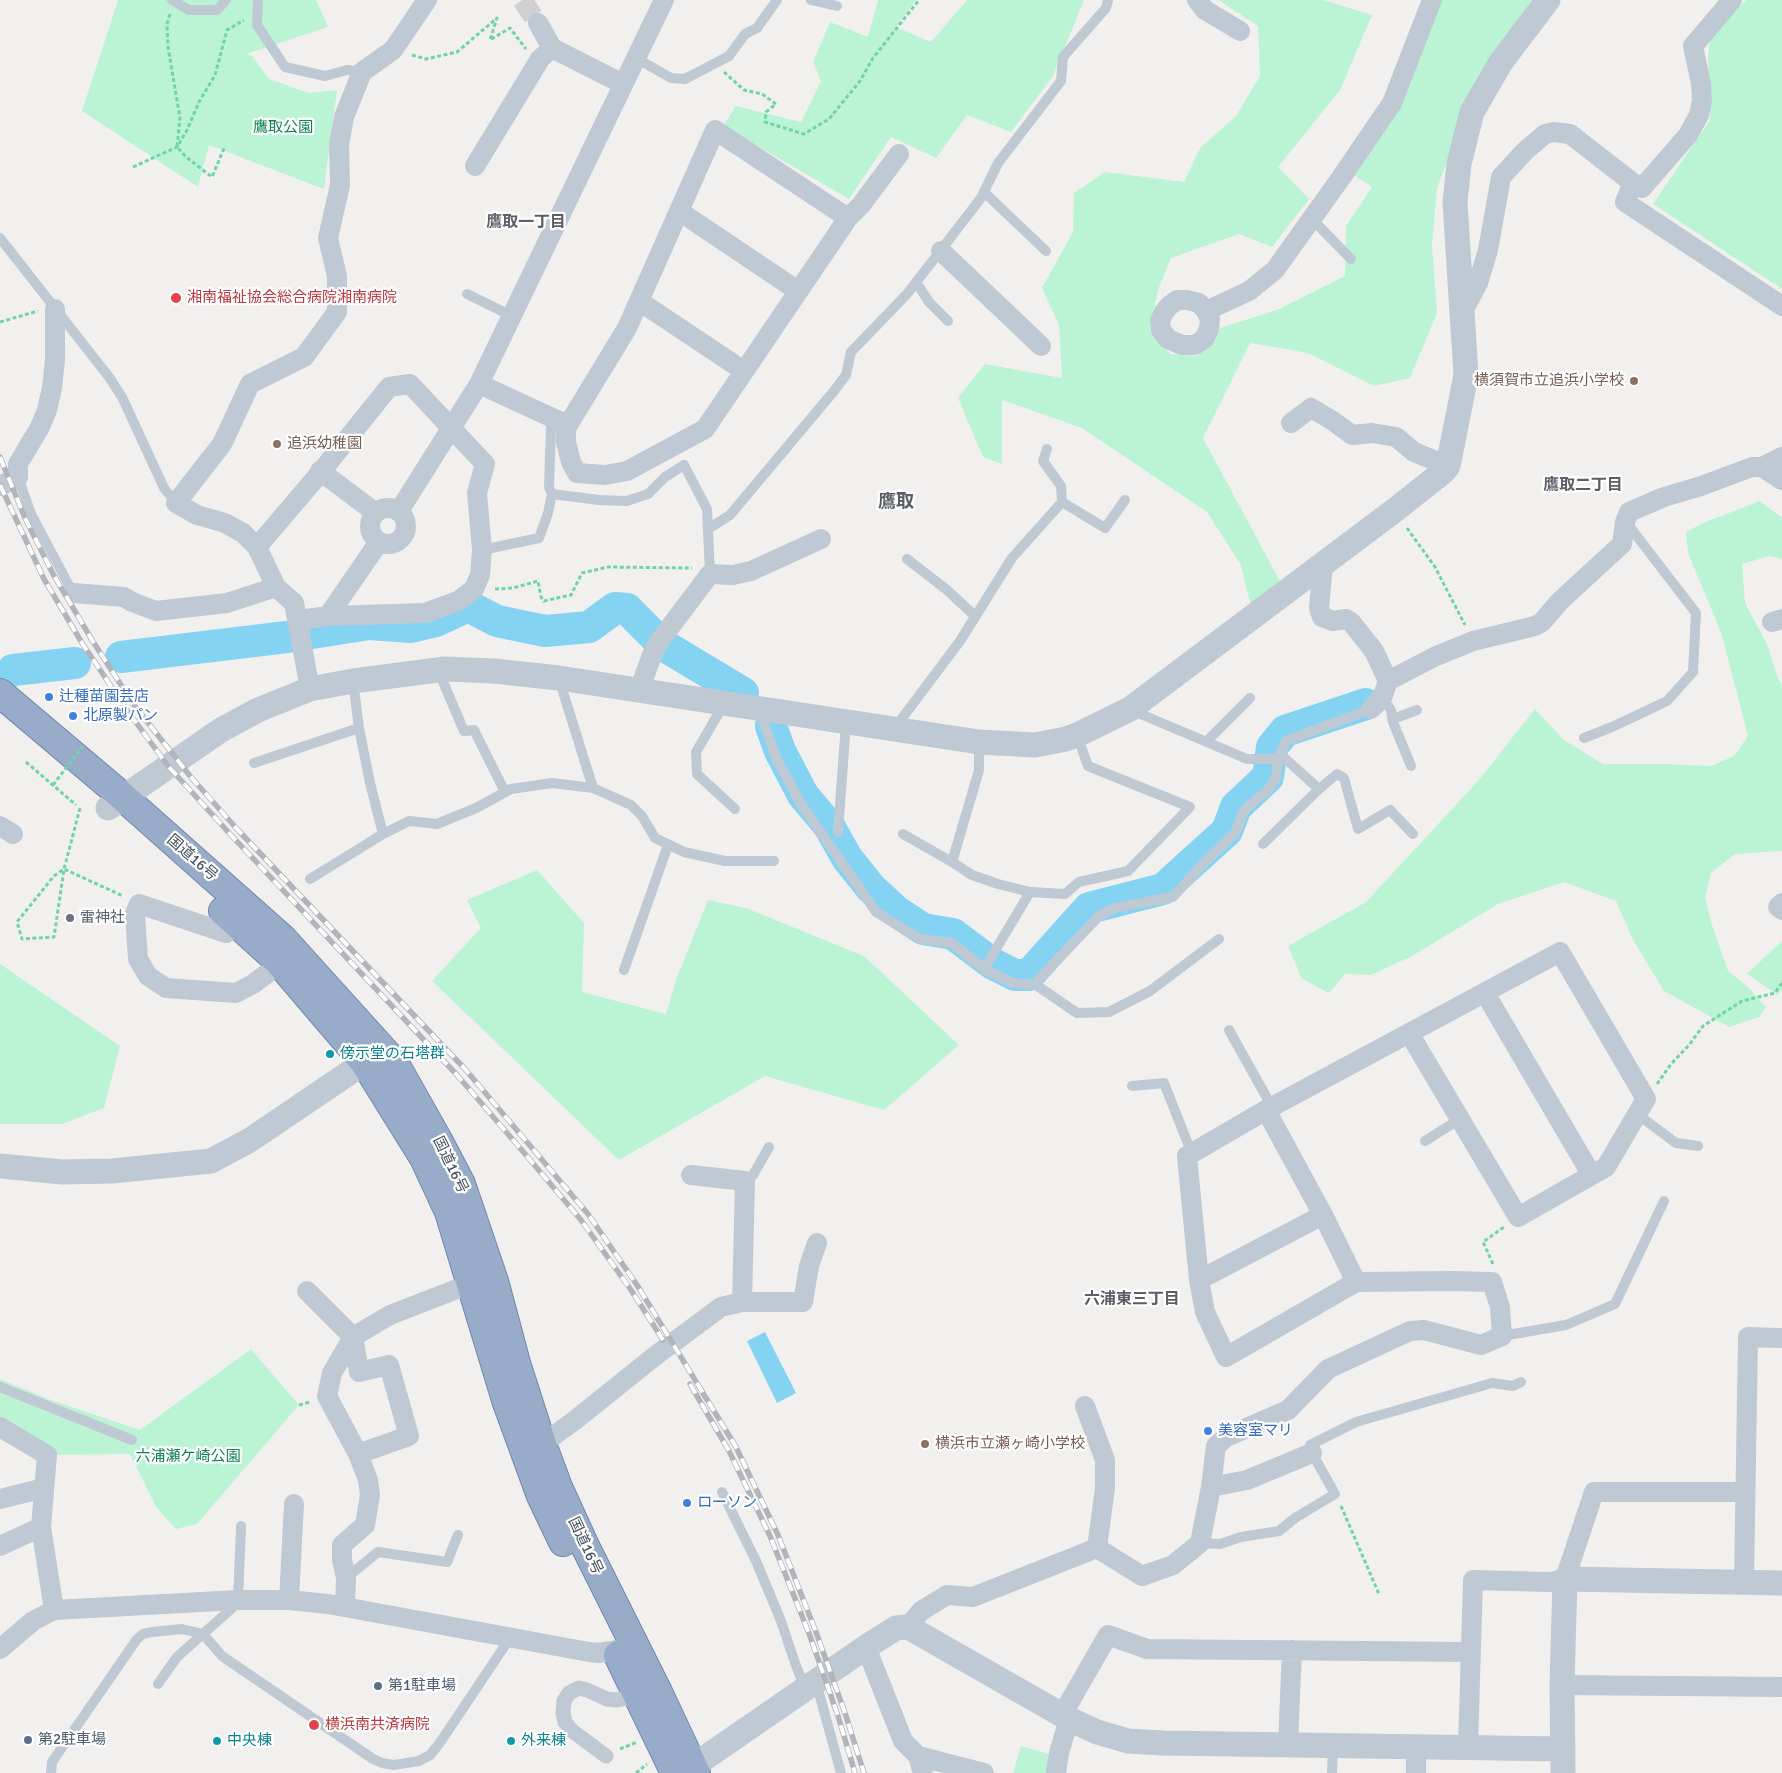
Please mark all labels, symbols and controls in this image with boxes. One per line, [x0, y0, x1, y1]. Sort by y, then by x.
park label: 鷹取公園 [253, 119, 313, 137]
district label: 鷹取一丁目 [486, 213, 566, 233]
place label: 湘南福祉協会総合病院湘南病院 [187, 289, 397, 307]
marker: 湘南福祉協会総合病院湘南病院 [169, 291, 183, 305]
place label: 横須賀市立追浜小学校 [1474, 372, 1624, 390]
marker: 横須賀市立追浜小学校 [1628, 375, 1640, 387]
place label: 追浜幼稚園 [287, 435, 362, 453]
marker: 追浜幼稚園 [271, 438, 283, 450]
district label: 鷹取二丁目 [1543, 476, 1623, 496]
district label: 鷹取 [878, 491, 914, 513]
place label: 辻種苗園芸店 [59, 688, 149, 706]
marker: 辻種苗園芸店 [43, 691, 55, 703]
place label: 北原製パン [83, 707, 158, 725]
marker: 北原製パン [67, 710, 79, 722]
street label: 国道16号 [163, 831, 221, 885]
place label: 雷神社 [80, 909, 125, 927]
marker: 雷神社 [64, 912, 76, 924]
place label: 傍示堂の石塔群 [340, 1045, 445, 1063]
marker: 傍示堂の石塔群 [324, 1048, 336, 1060]
street label: 国道16号 [428, 1134, 472, 1196]
district label: 六浦東三丁目 [1084, 1290, 1180, 1310]
place label: 美容室マリ [1218, 1422, 1293, 1440]
marker: 美容室マリ [1202, 1425, 1214, 1437]
place label: 横浜市立瀬ヶ崎小学校 [935, 1435, 1085, 1453]
marker: 横浜市立瀬ヶ崎小学校 [919, 1438, 931, 1450]
park label: 六浦瀬ケ崎公園 [136, 1448, 240, 1466]
place label: ローソン [697, 1494, 757, 1512]
marker: ローソン [681, 1497, 693, 1509]
street label: 国道16号 [564, 1514, 606, 1578]
place label: 第1駐車場 [388, 1677, 456, 1695]
marker: 第1駐車場 [372, 1680, 384, 1692]
place label: 横浜南共済病院 [325, 1716, 430, 1734]
marker: 横浜南共済病院 [307, 1718, 321, 1732]
place label: 第2駐車場 [38, 1731, 106, 1749]
place label: 中央棟 [227, 1732, 272, 1750]
place label: 外来棟 [521, 1732, 566, 1750]
marker: 第2駐車場 [22, 1734, 34, 1746]
marker: 中央棟 [211, 1735, 223, 1747]
marker: 外来棟 [505, 1735, 517, 1747]

